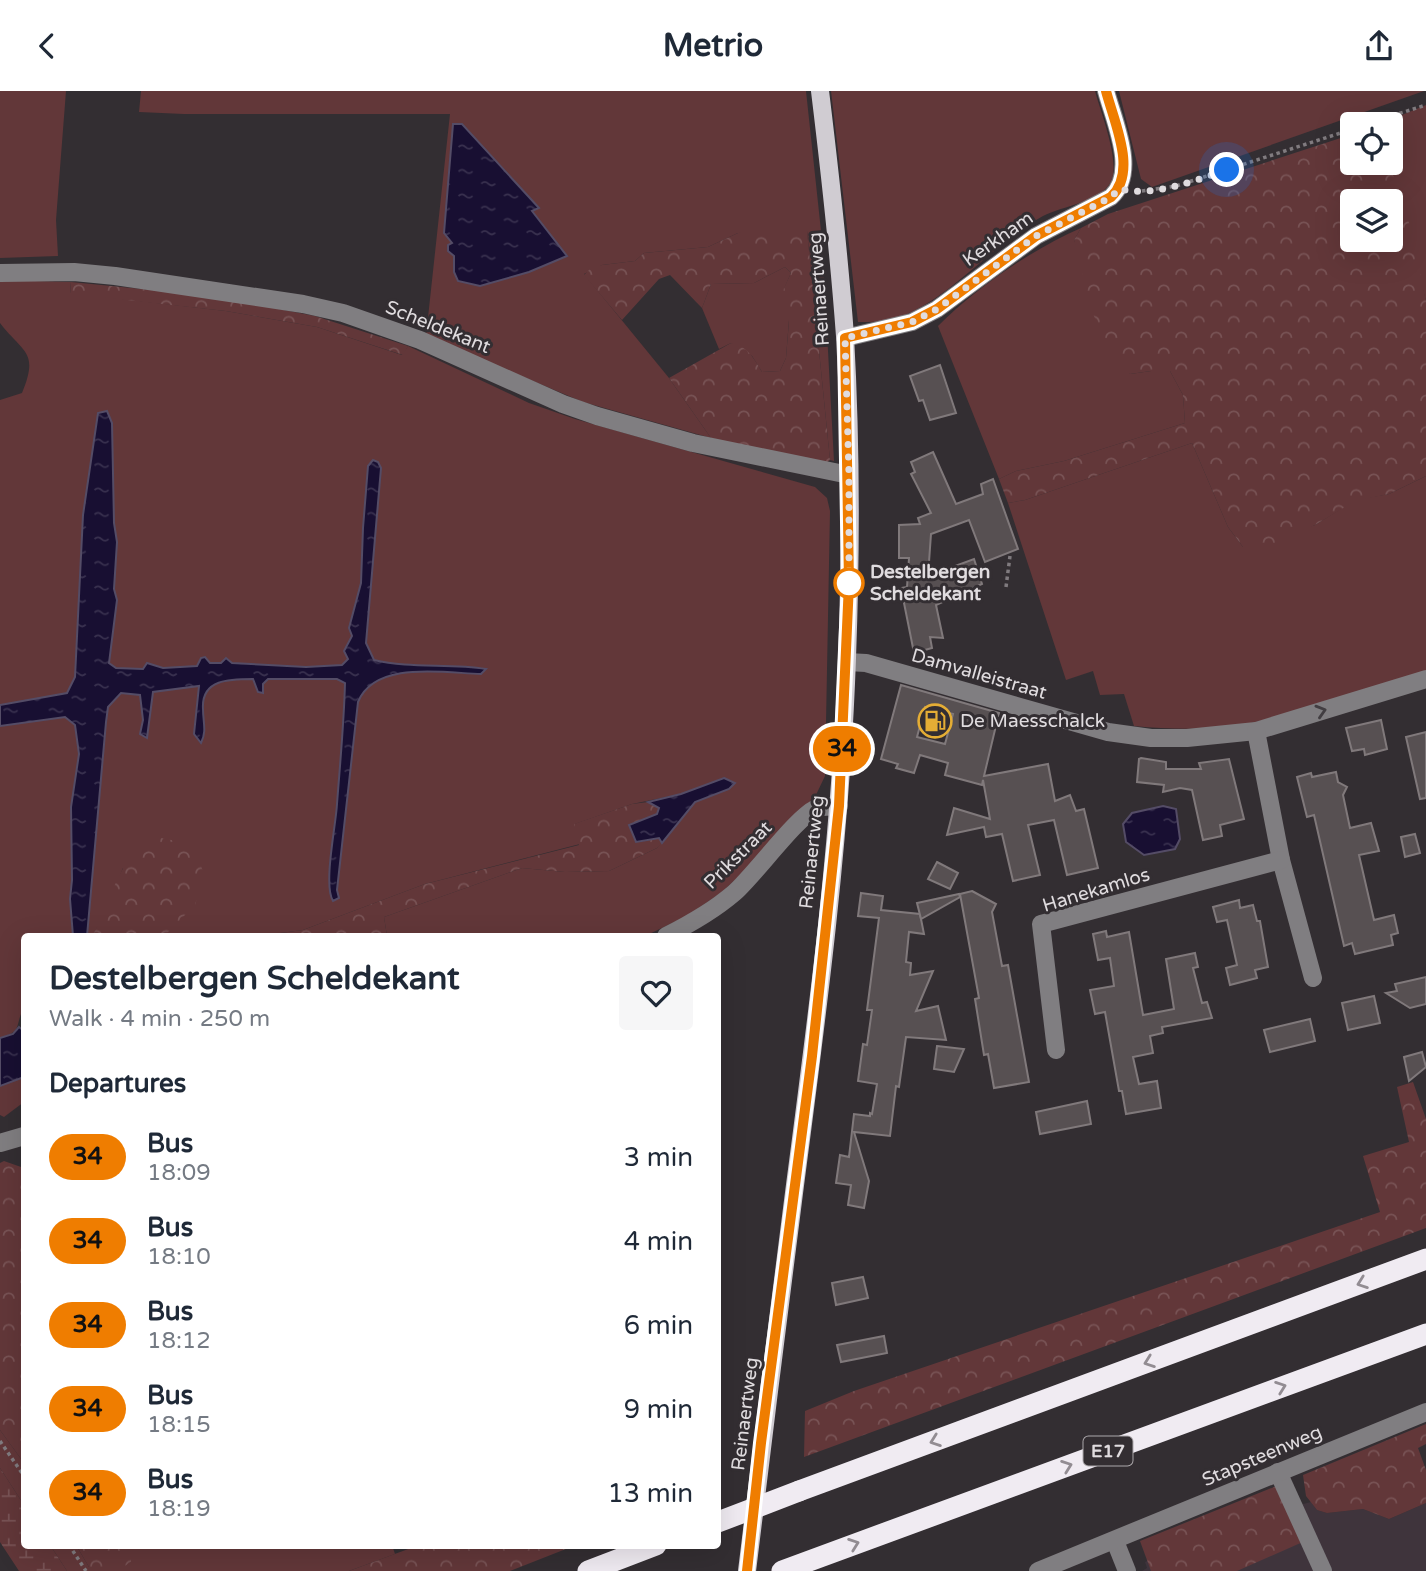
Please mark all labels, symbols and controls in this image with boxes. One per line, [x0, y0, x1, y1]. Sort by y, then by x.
icon: back [28, 27, 66, 65]
text: Metrio [663, 27, 763, 65]
icon: share [1360, 27, 1398, 65]
map controls [1340, 112, 1403, 252]
button: locate [1340, 112, 1403, 175]
your location [1209, 152, 1244, 187]
button: layers [1340, 189, 1403, 252]
street label: Kerkham [959, 207, 1037, 271]
street label: Reinaertweg [804, 231, 834, 347]
street label: Scheldekant [382, 296, 494, 358]
place label: Destelbergen Scheldekant [870, 561, 990, 605]
marker: Destelbergen Scheldekant [834, 568, 864, 598]
street label: Damvalleistraat [909, 644, 1049, 704]
fuel station icon: De Maesschalck [916, 702, 954, 740]
one-way arrow [1315, 705, 1327, 720]
place label: De Maesschalck [960, 710, 1105, 732]
line badge: 34 [810, 726, 874, 772]
text: 34 [827, 734, 857, 763]
street label: Reinaertweg [795, 794, 829, 910]
street label: Prikstraat [700, 817, 776, 893]
street label: Hanekamlos [1040, 863, 1152, 917]
button: heart [619, 956, 693, 1030]
text: Destelbergen Scheldekant [49, 959, 460, 998]
text: Walk · 4 min · 250 m [49, 1005, 270, 1033]
text: Departures [49, 1068, 186, 1099]
text: Bus [147, 1128, 193, 1159]
text: 34 [72, 1142, 103, 1171]
text: 3 min [624, 1142, 693, 1173]
text: 18:09 [147, 1159, 211, 1187]
text: Bus [147, 1212, 193, 1243]
text: 34 [72, 1226, 103, 1255]
text: 4 min [624, 1226, 693, 1257]
text: 18:10 [147, 1243, 211, 1271]
one-way arrow [1356, 1275, 1368, 1289]
text: Bus [147, 1296, 193, 1327]
text: 34 [72, 1310, 103, 1339]
text: 6 min [624, 1310, 693, 1341]
text: 18:12 [147, 1327, 211, 1355]
one-way arrow [1143, 1354, 1155, 1368]
street label: Reinaertweg [727, 1356, 763, 1472]
text: Bus [147, 1380, 193, 1411]
one-way arrow [1274, 1381, 1286, 1395]
text: 34 [72, 1394, 103, 1423]
text: 9 min [624, 1394, 693, 1425]
text: 18:15 [147, 1411, 211, 1439]
street label: Stapsteenweg [1199, 1421, 1325, 1491]
one-way arrow [930, 1432, 942, 1446]
road number: E17 [1084, 1436, 1132, 1465]
one-way arrow [1061, 1460, 1073, 1474]
text: Bus [147, 1464, 193, 1495]
text: 34 [72, 1478, 103, 1507]
text: 13 min [607, 1478, 693, 1509]
text: 18:19 [147, 1495, 211, 1523]
one-way arrow [847, 1539, 859, 1553]

